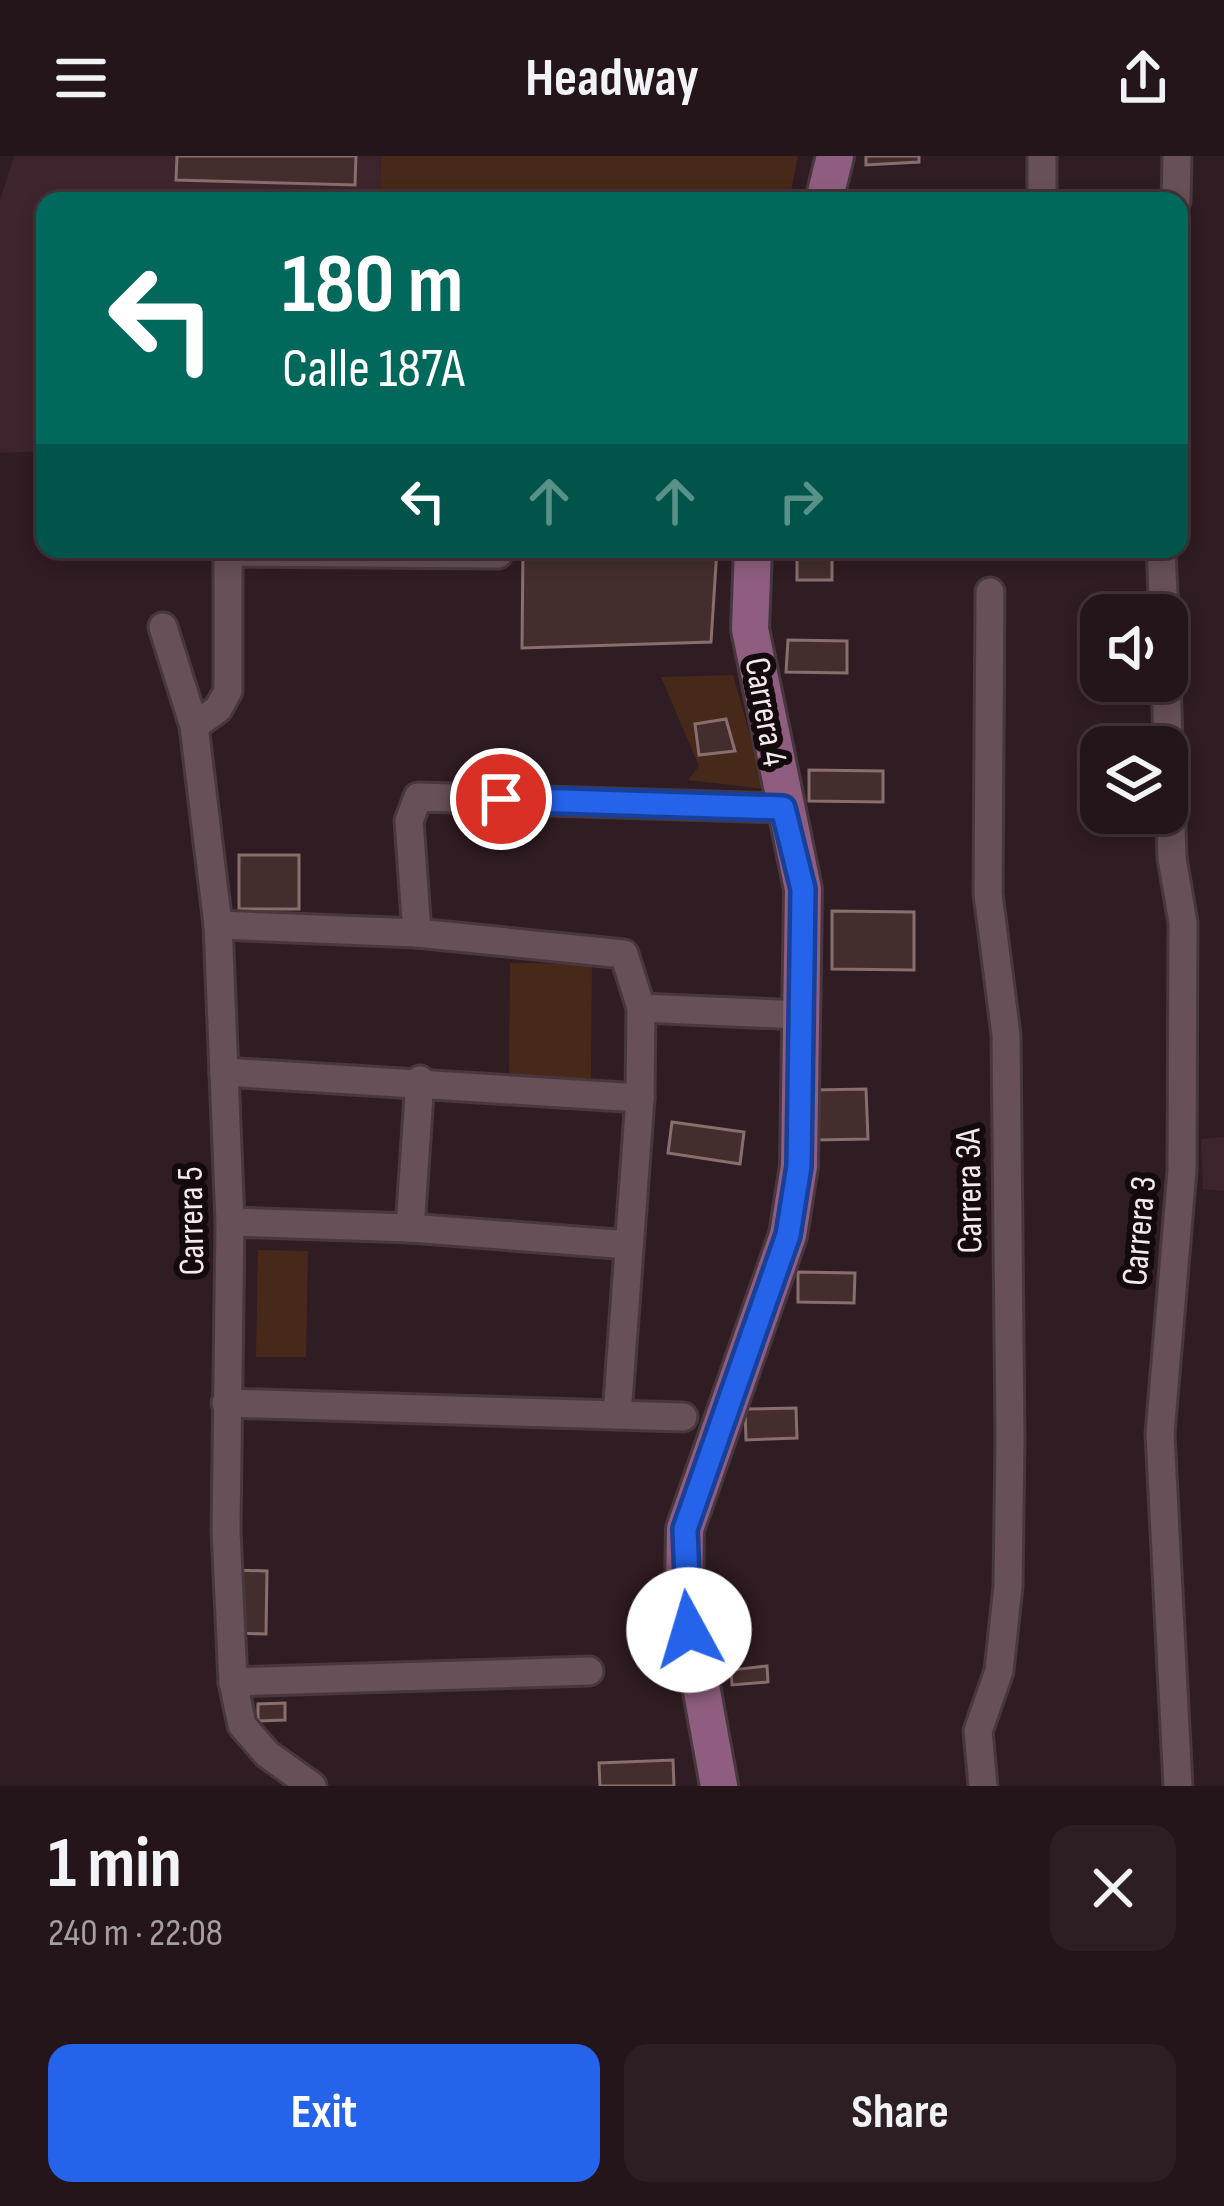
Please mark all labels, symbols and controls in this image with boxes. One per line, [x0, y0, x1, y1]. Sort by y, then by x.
icon: menu [48, 45, 114, 111]
icon: share [1110, 45, 1176, 111]
text: Headway [525, 46, 699, 111]
text: 180 m [282, 235, 463, 336]
icon: left [84, 240, 240, 396]
text: Calle 187A [282, 337, 465, 402]
icon: left [390, 468, 456, 534]
icon: ahead [516, 468, 582, 534]
icon: ahead [642, 468, 708, 534]
icon: right [768, 468, 834, 534]
map controls [1080, 594, 1188, 834]
button: sound [1080, 594, 1188, 702]
street label: Carrera 4 [734, 654, 796, 770]
button: layers [1080, 726, 1188, 834]
pin [450, 748, 552, 850]
icon: arrive [468, 766, 534, 832]
street label: Carrera 3A [947, 1127, 993, 1254]
street label: Carrera 5 [170, 1166, 214, 1276]
street label: Carrera 3 [1114, 1174, 1166, 1288]
position arrow [626, 1567, 752, 1693]
text: 1 min [48, 1821, 182, 1908]
button: close [1050, 1825, 1176, 1951]
text: 240 m · 22:08 [48, 1910, 223, 1957]
button: Exit [48, 2044, 600, 2182]
button: Share [624, 2044, 1176, 2182]

